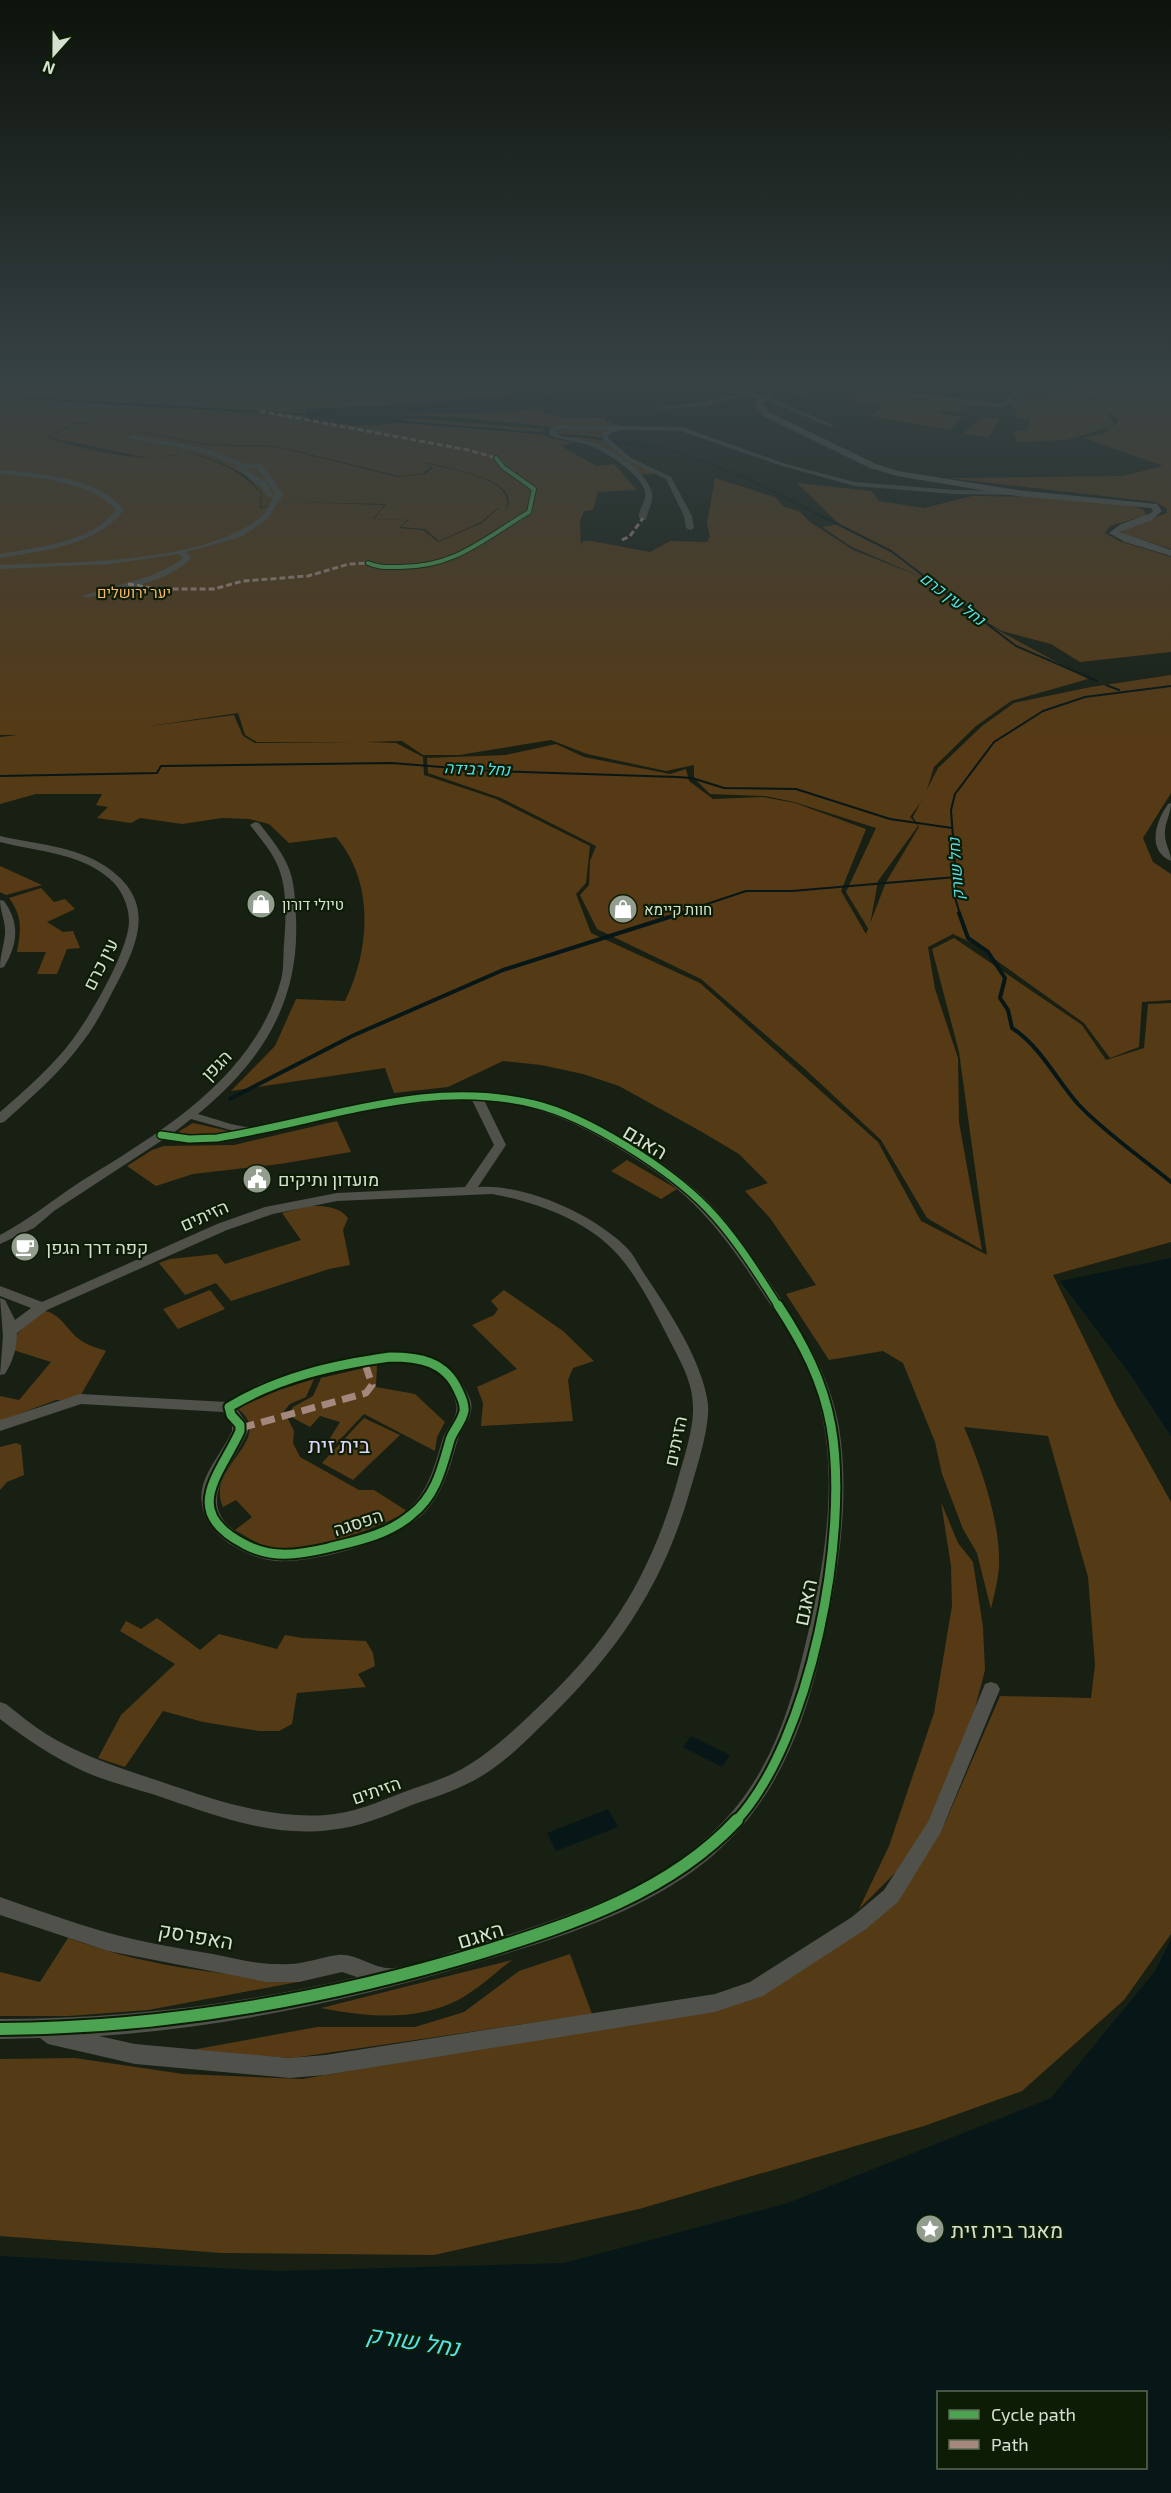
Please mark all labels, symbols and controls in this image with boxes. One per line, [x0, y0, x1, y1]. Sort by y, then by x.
north arrow [24, 24, 84, 84]
text: N [40, 58, 57, 79]
water label: נחל עין כרם [916, 567, 990, 630]
park label: יער ירושלים [97, 583, 171, 601]
water label: נחל רבידה [444, 757, 512, 779]
water label: נחל שורק [943, 836, 968, 901]
shop icon: טיולי דורון [245, 888, 277, 920]
shop icon: חוות קיימא [607, 893, 639, 925]
place label: טיולי דורון [282, 895, 344, 913]
place label: חוות קיימא [644, 900, 712, 918]
street label: עין כרם [78, 935, 122, 993]
street label: הגפן [196, 1045, 236, 1085]
street label: האגם [619, 1118, 673, 1164]
public building icon: מועדון ותיקים [241, 1163, 273, 1195]
place label: מועדון ותיקים [278, 1168, 379, 1190]
street label: הזיתים [176, 1195, 232, 1235]
cafe icon: קפה דרך הגפן [9, 1231, 41, 1263]
place label: קפה דרך הגפן [46, 1236, 148, 1258]
street label: הזיתים [659, 1414, 691, 1468]
district label: בית זית [308, 1432, 370, 1457]
street label: הפסגה [330, 1504, 386, 1540]
street label: האגם [787, 1576, 821, 1628]
street label: הזיתים [349, 1771, 403, 1809]
street label: האגם [454, 1915, 506, 1953]
street label: האפרסק [157, 1916, 235, 1954]
place icon: מאגר בית זית [914, 2213, 946, 2245]
place label: מאגר בית זית [951, 2217, 1063, 2242]
water label: נחל שורק [364, 2318, 464, 2362]
legend [937, 2391, 1147, 2469]
text: Cycle path [991, 2403, 1076, 2425]
text: Path [991, 2433, 1029, 2455]

